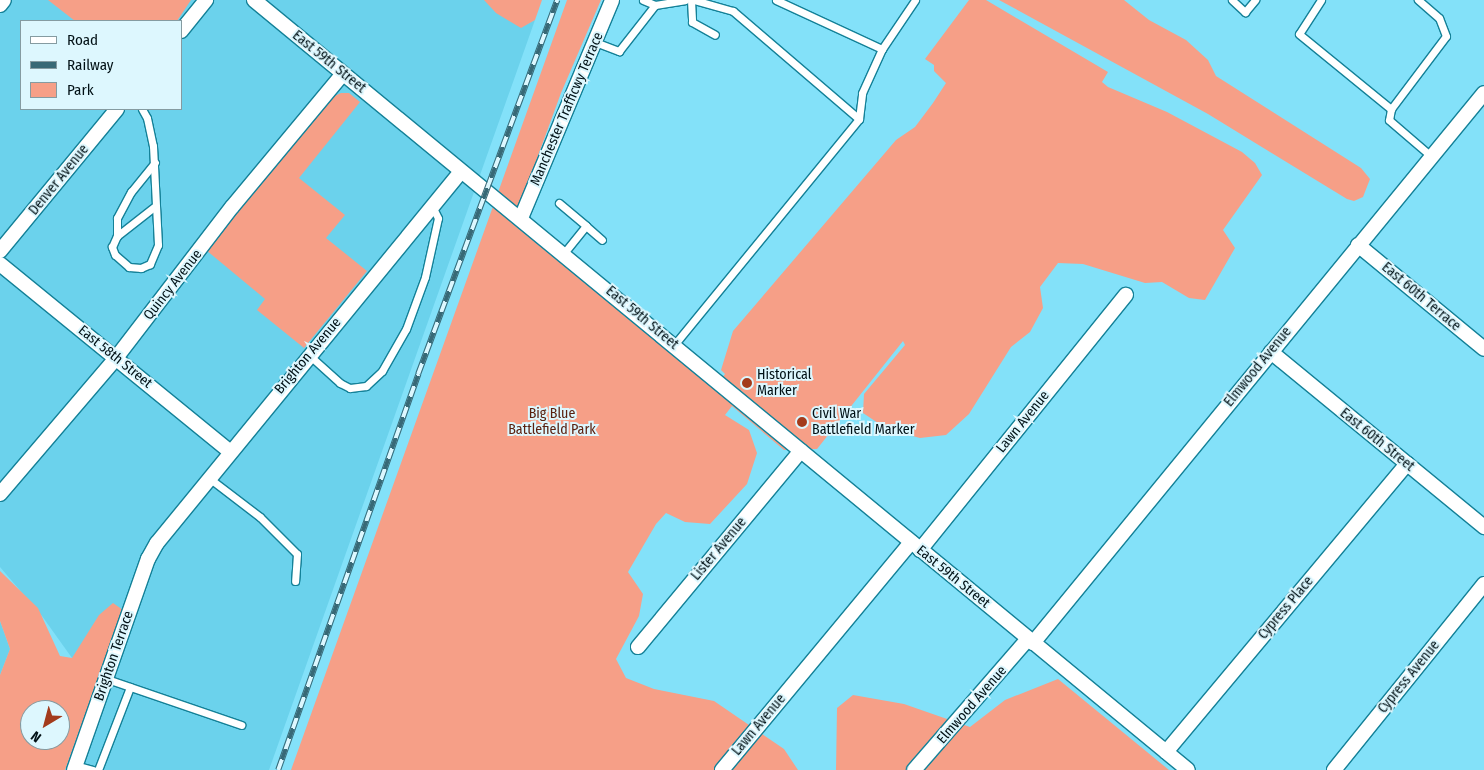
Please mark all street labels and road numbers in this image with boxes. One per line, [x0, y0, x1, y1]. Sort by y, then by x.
street label: East 59th Street [289, 27, 369, 97]
street label: Manchester Trafficwy Terrace [527, 30, 607, 188]
street label: Denver Avenue [26, 141, 92, 219]
street label: Quincy Avenue [140, 246, 206, 324]
street label: East 60th Terrace [1378, 259, 1464, 335]
street label: East 59th Street [602, 283, 682, 353]
street label: Brighton Avenue [271, 314, 345, 398]
street label: East 58th Street [75, 322, 155, 392]
street label: Elmwood Avenue [1221, 324, 1295, 410]
street label: Lawn Avenue [993, 388, 1053, 456]
street label: East 60th Street [1336, 405, 1418, 475]
street label: Lister Avenue [688, 514, 750, 584]
street label: East 59th Street [913, 542, 993, 612]
street label: Cypress Place [1255, 573, 1317, 643]
street label: Brighton Terrace [91, 609, 137, 703]
street label: Cypress Avenue [1375, 637, 1443, 717]
street label: Elmwood Avenue [934, 663, 1010, 747]
street label: Lawn Avenue [729, 691, 789, 759]

